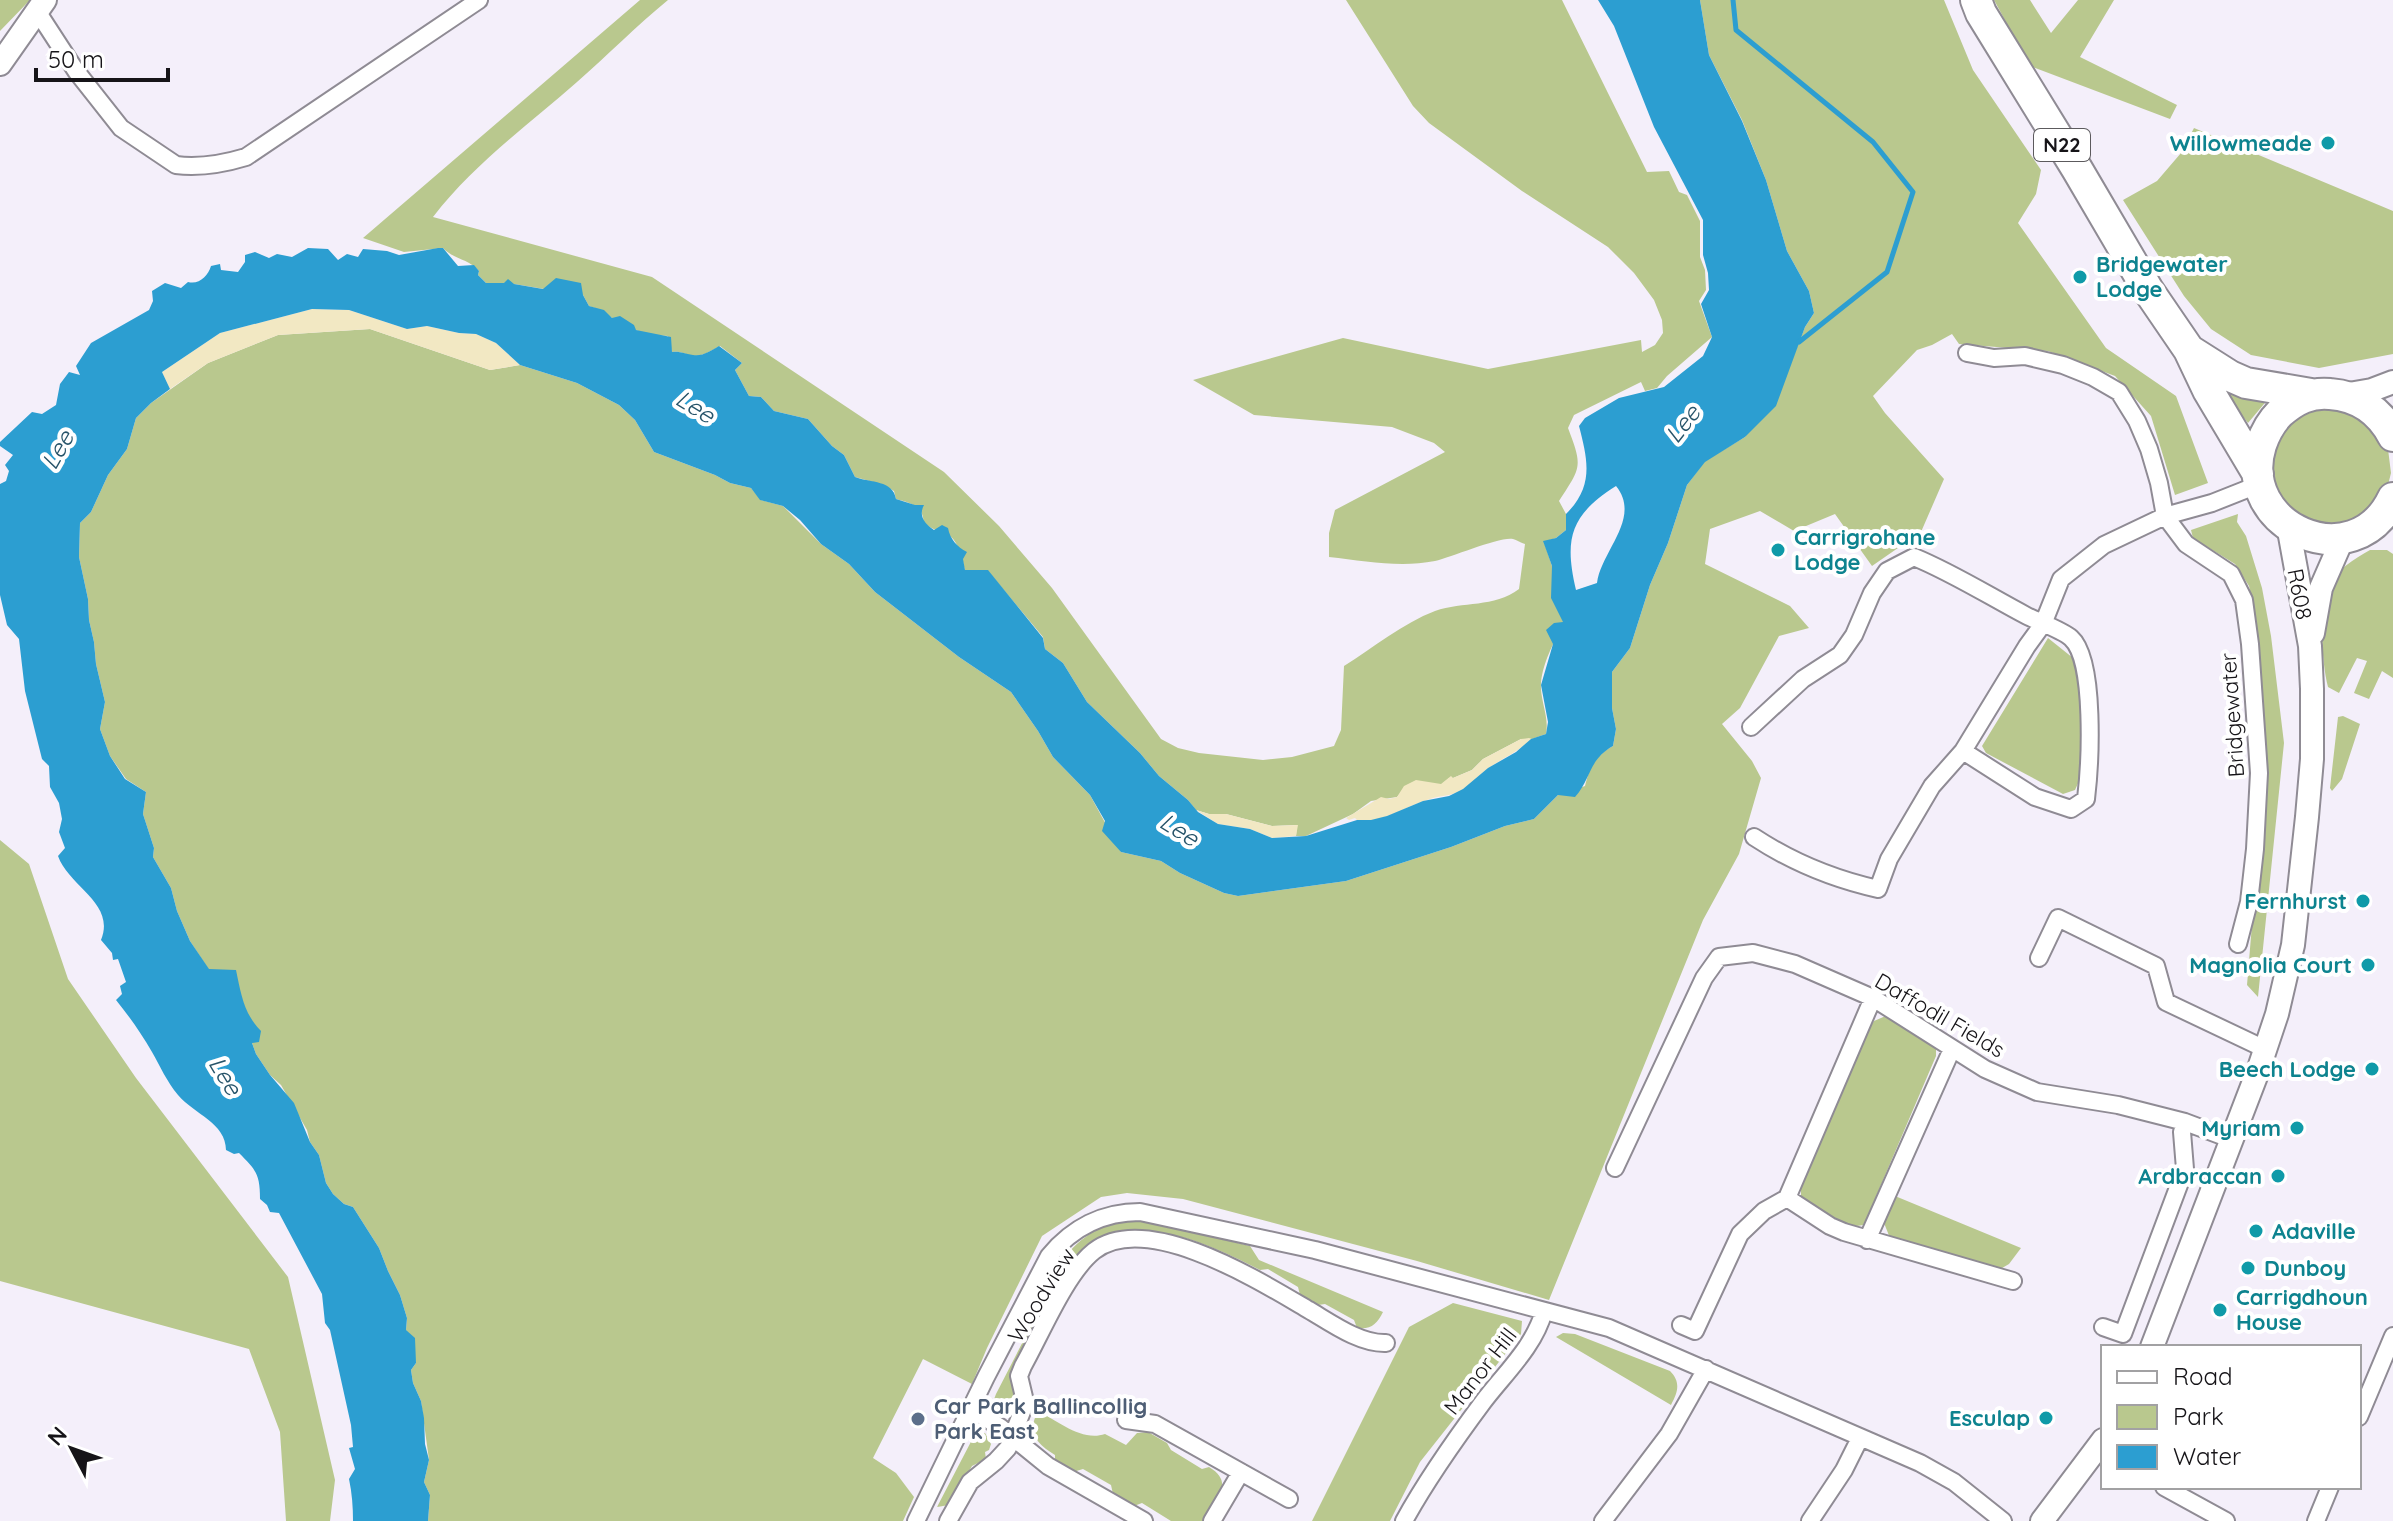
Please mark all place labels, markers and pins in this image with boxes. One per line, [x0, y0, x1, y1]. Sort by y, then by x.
place label: Willowmeade [2170, 129, 2312, 157]
marker: Willowmeade [2319, 134, 2337, 152]
place label: Bridgewater Lodge [2096, 250, 2228, 303]
marker: Bridgewater Lodge [2071, 268, 2089, 286]
place label: Carrigrohane Lodge [1794, 523, 1936, 576]
marker: Carrigrohane Lodge [1769, 541, 1787, 559]
place label: Fernhurst [2244, 887, 2347, 915]
marker: Fernhurst [2354, 892, 2372, 910]
place label: Magnolia Court [2189, 951, 2352, 979]
marker: Magnolia Court [2359, 956, 2377, 974]
place label: Beech Lodge [2219, 1055, 2356, 1083]
marker: Beech Lodge [2363, 1060, 2381, 1078]
place label: Myriam [2201, 1114, 2281, 1142]
marker: Myriam [2288, 1119, 2306, 1137]
place label: Ardbraccan [2138, 1162, 2262, 1190]
marker: Ardbraccan [2269, 1167, 2287, 1185]
place label: Adaville [2272, 1217, 2356, 1245]
marker: Adaville [2247, 1222, 2265, 1240]
place label: Dunboy [2264, 1254, 2346, 1282]
marker: Dunboy [2239, 1259, 2257, 1277]
place label: Carrigdhoun House [2236, 1283, 2368, 1336]
marker: Carrigdhoun House [2211, 1301, 2229, 1319]
place label: Car Park Ballincollig Park East [934, 1392, 1147, 1445]
place label: Esculap [1949, 1404, 2030, 1432]
marker: Esculap [2037, 1409, 2055, 1427]
marker: Car Park Ballincollig Park East [909, 1410, 927, 1428]

